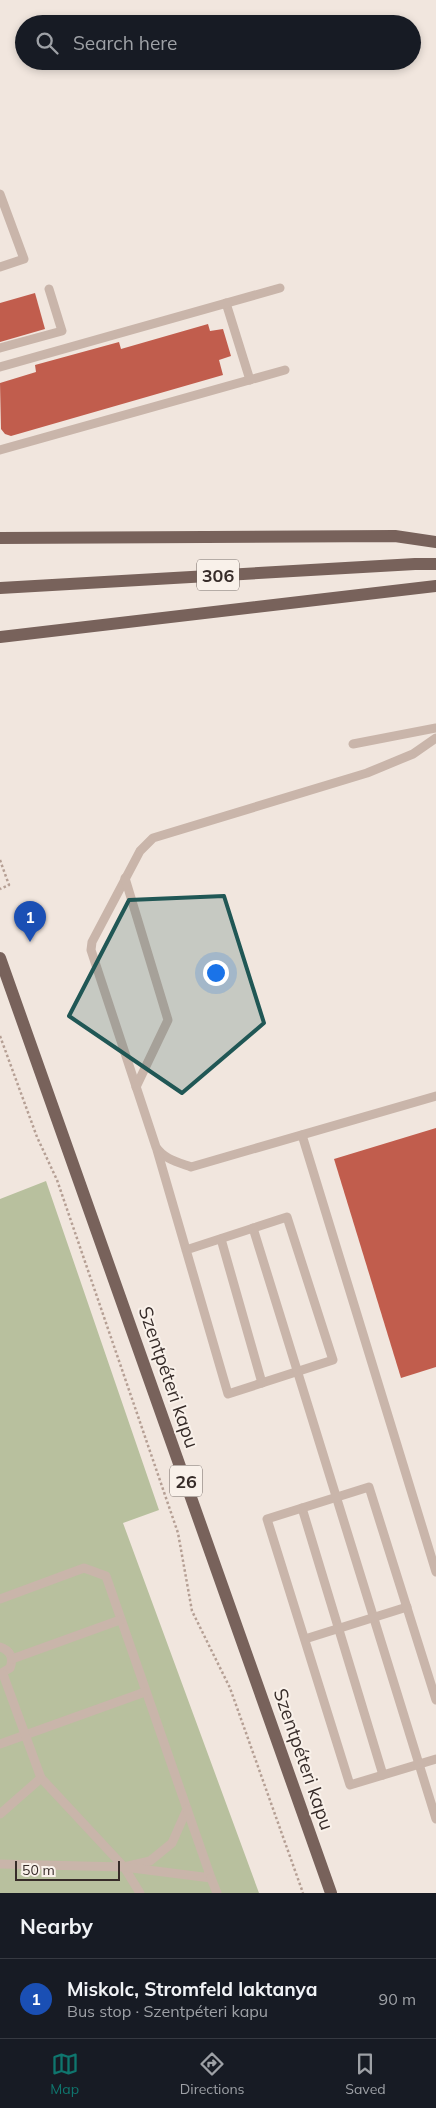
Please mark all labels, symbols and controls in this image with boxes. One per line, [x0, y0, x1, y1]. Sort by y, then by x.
search box [15, 15, 421, 70]
icon: search [33, 29, 61, 57]
text: Search here [73, 31, 177, 55]
road number: 306 [197, 560, 239, 590]
pin: 1 [14, 901, 46, 942]
your location [203, 960, 229, 986]
street label: Szentpéteri kapu [134, 1303, 204, 1451]
road number: 26 [170, 1465, 202, 1496]
street label: Szentpéteri kapu [269, 1685, 339, 1833]
scale bar [15, 1858, 120, 1881]
text: 50 m [22, 1861, 55, 1879]
text: Nearby [20, 1913, 93, 1939]
text: Miskolc, Stromfeld laktanya [67, 1977, 318, 2001]
text: 1 [31, 1989, 41, 2009]
text: 90 m [379, 1989, 416, 2009]
text: Bus stop · Szentpéteri kapu [67, 2001, 268, 2021]
tab: Map [50, 2050, 79, 2098]
tab: Directions [180, 2050, 245, 2098]
tab: Saved [345, 2050, 386, 2098]

